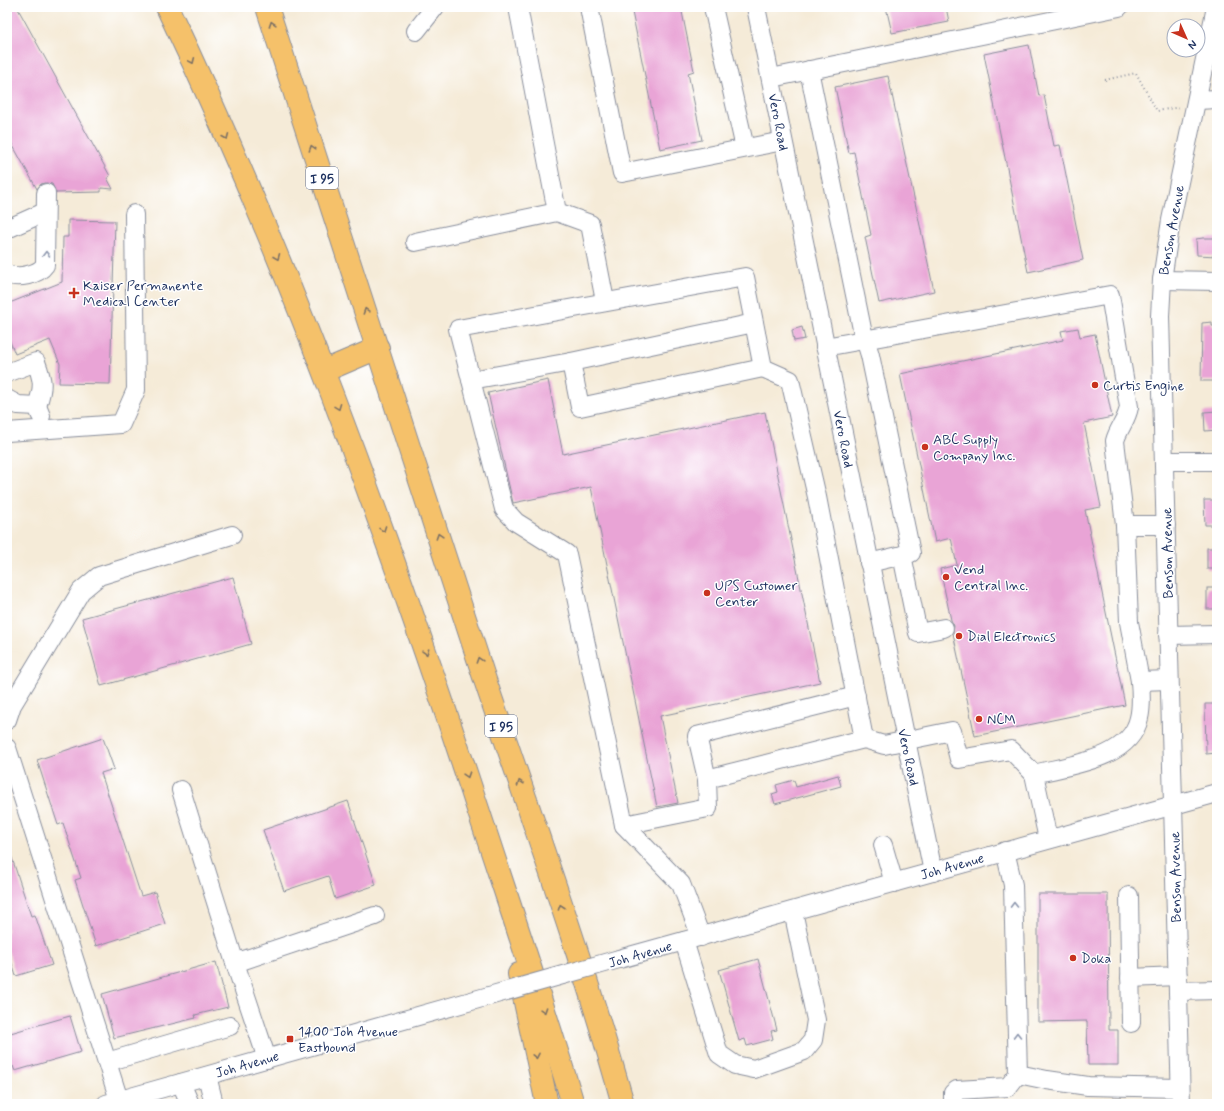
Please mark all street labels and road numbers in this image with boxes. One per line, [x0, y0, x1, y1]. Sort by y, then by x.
street label: Vero Road [764, 92, 792, 152]
road number: I 95 [306, 167, 338, 189]
street label: Benson Avenue [1155, 183, 1189, 277]
street label: Vero Road [829, 409, 857, 469]
street label: Benson Avenue [1158, 507, 1178, 599]
road number: I 95 [485, 715, 517, 737]
street label: Vero Road [893, 727, 923, 787]
street label: Benson Avenue [1166, 831, 1186, 923]
street label: Joh Avenue [918, 849, 986, 885]
street label: Joh Avenue [606, 937, 674, 973]
street label: Joh Avenue [213, 1047, 281, 1083]

